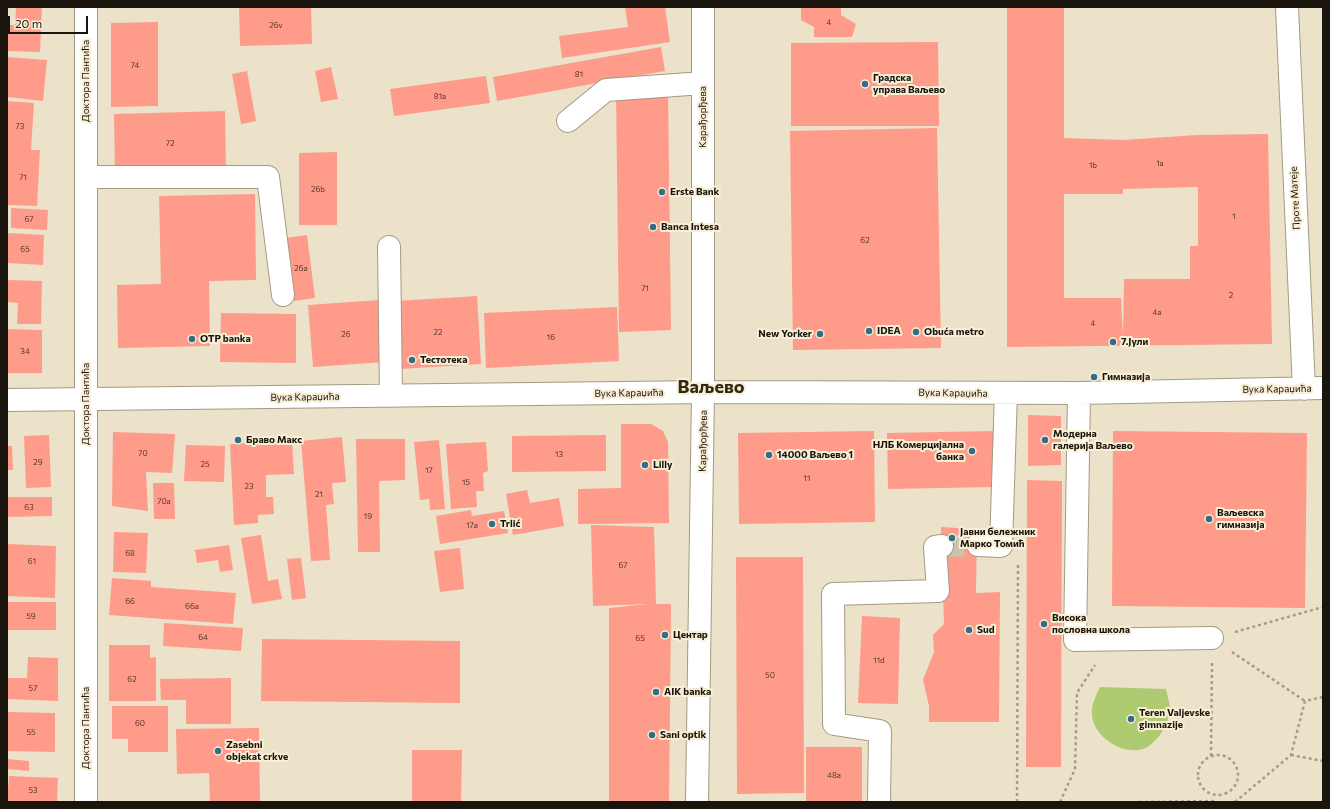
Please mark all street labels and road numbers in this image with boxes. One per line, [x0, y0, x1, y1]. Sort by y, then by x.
street label: Доктора Пантића [80, 40, 92, 122]
street label: Карађорђева [697, 86, 709, 148]
street label: Проте Матеје [1287, 166, 1303, 230]
street label: Доктора Пантића [80, 363, 92, 445]
street label: Вука Караџића [1242, 382, 1312, 396]
street label: Вука Караџића [594, 386, 664, 400]
street label: Вука Караџића [918, 386, 988, 400]
street label: Вука Караџића [270, 390, 340, 404]
street label: Карађорђева [696, 410, 710, 472]
street label: Доктора Пантића [80, 687, 92, 769]

